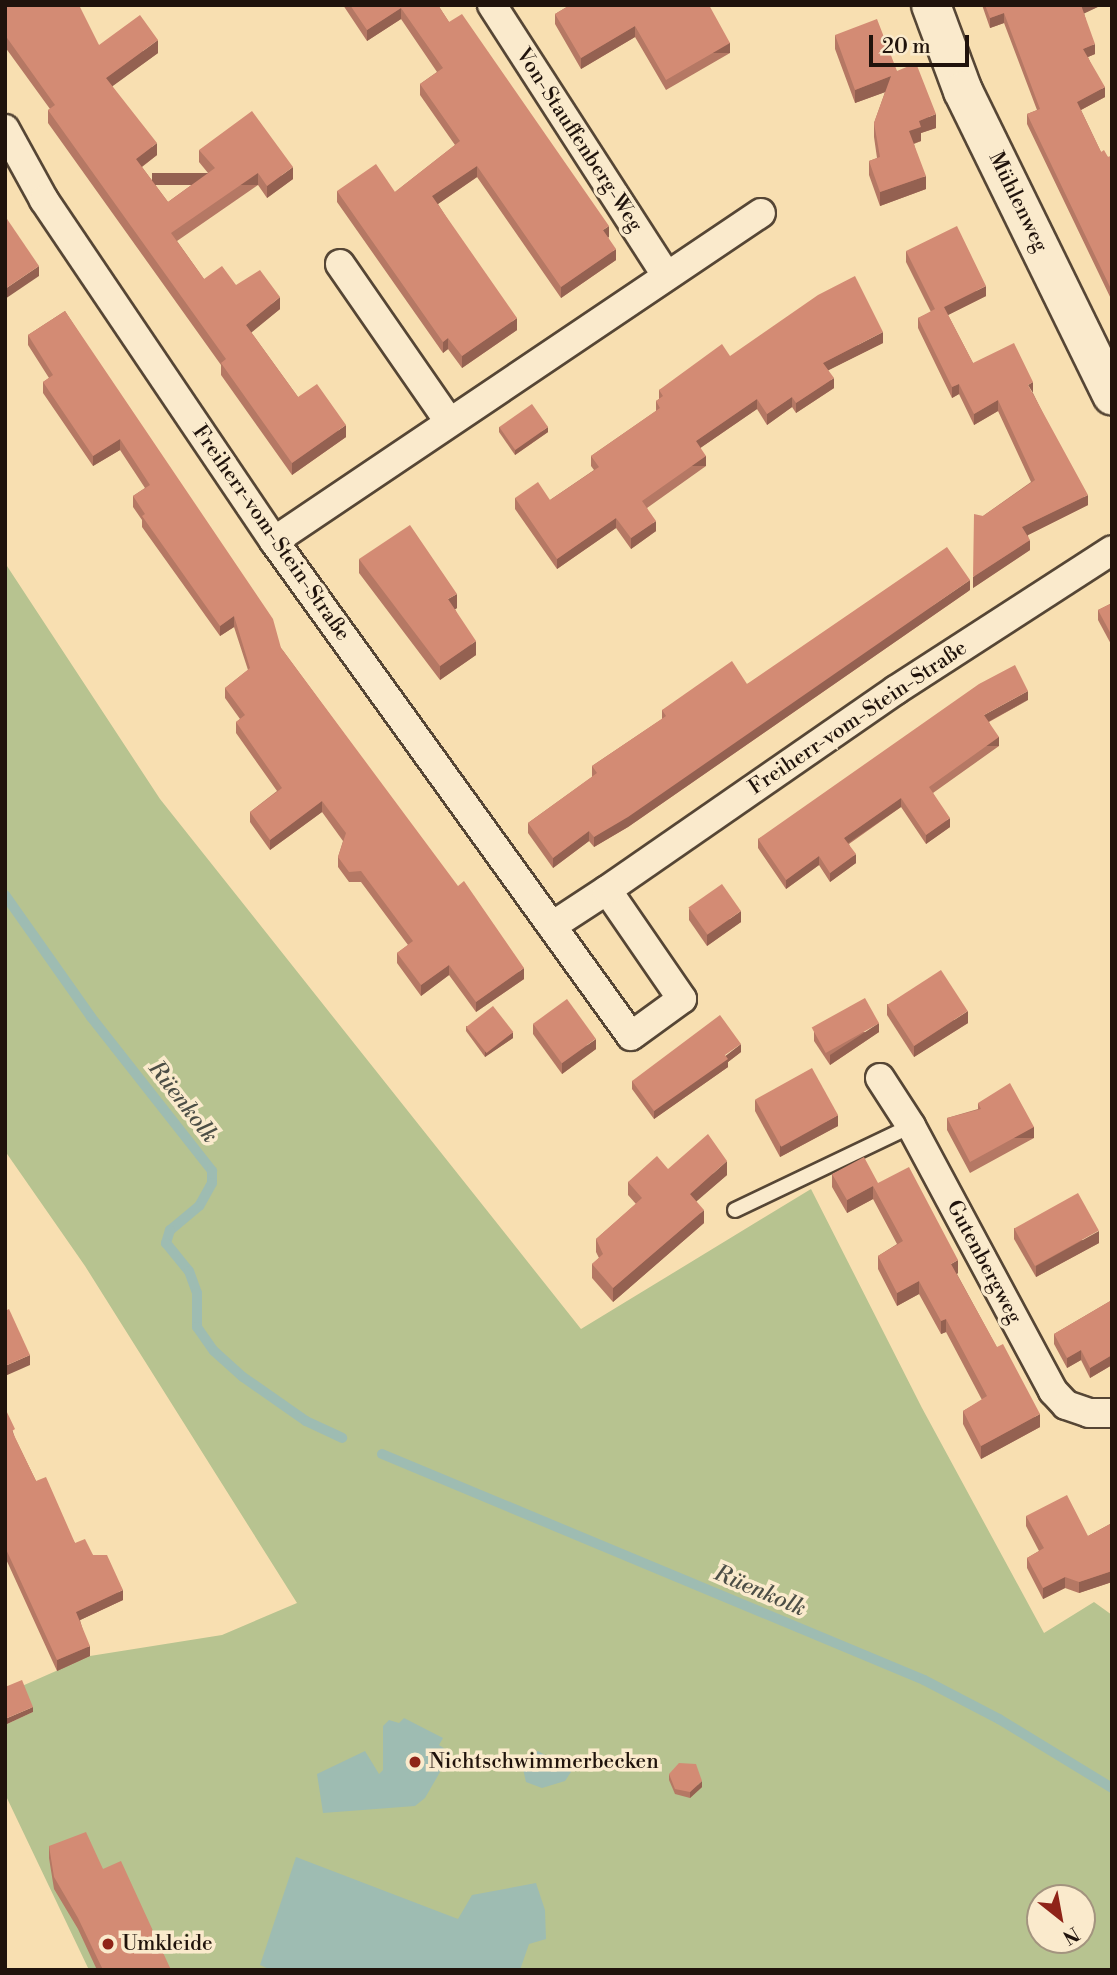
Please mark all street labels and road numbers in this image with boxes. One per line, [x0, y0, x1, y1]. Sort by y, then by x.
street label: Von-Stauffenberg-Weg [510, 43, 648, 237]
street label: Mühlenweg [983, 148, 1053, 256]
street label: Freiherr-vom-Stein-Straße [187, 420, 355, 646]
street label: Freiherr-vom-Stein-Straße [744, 636, 972, 800]
street label: Gutenbergweg [941, 1196, 1027, 1328]

